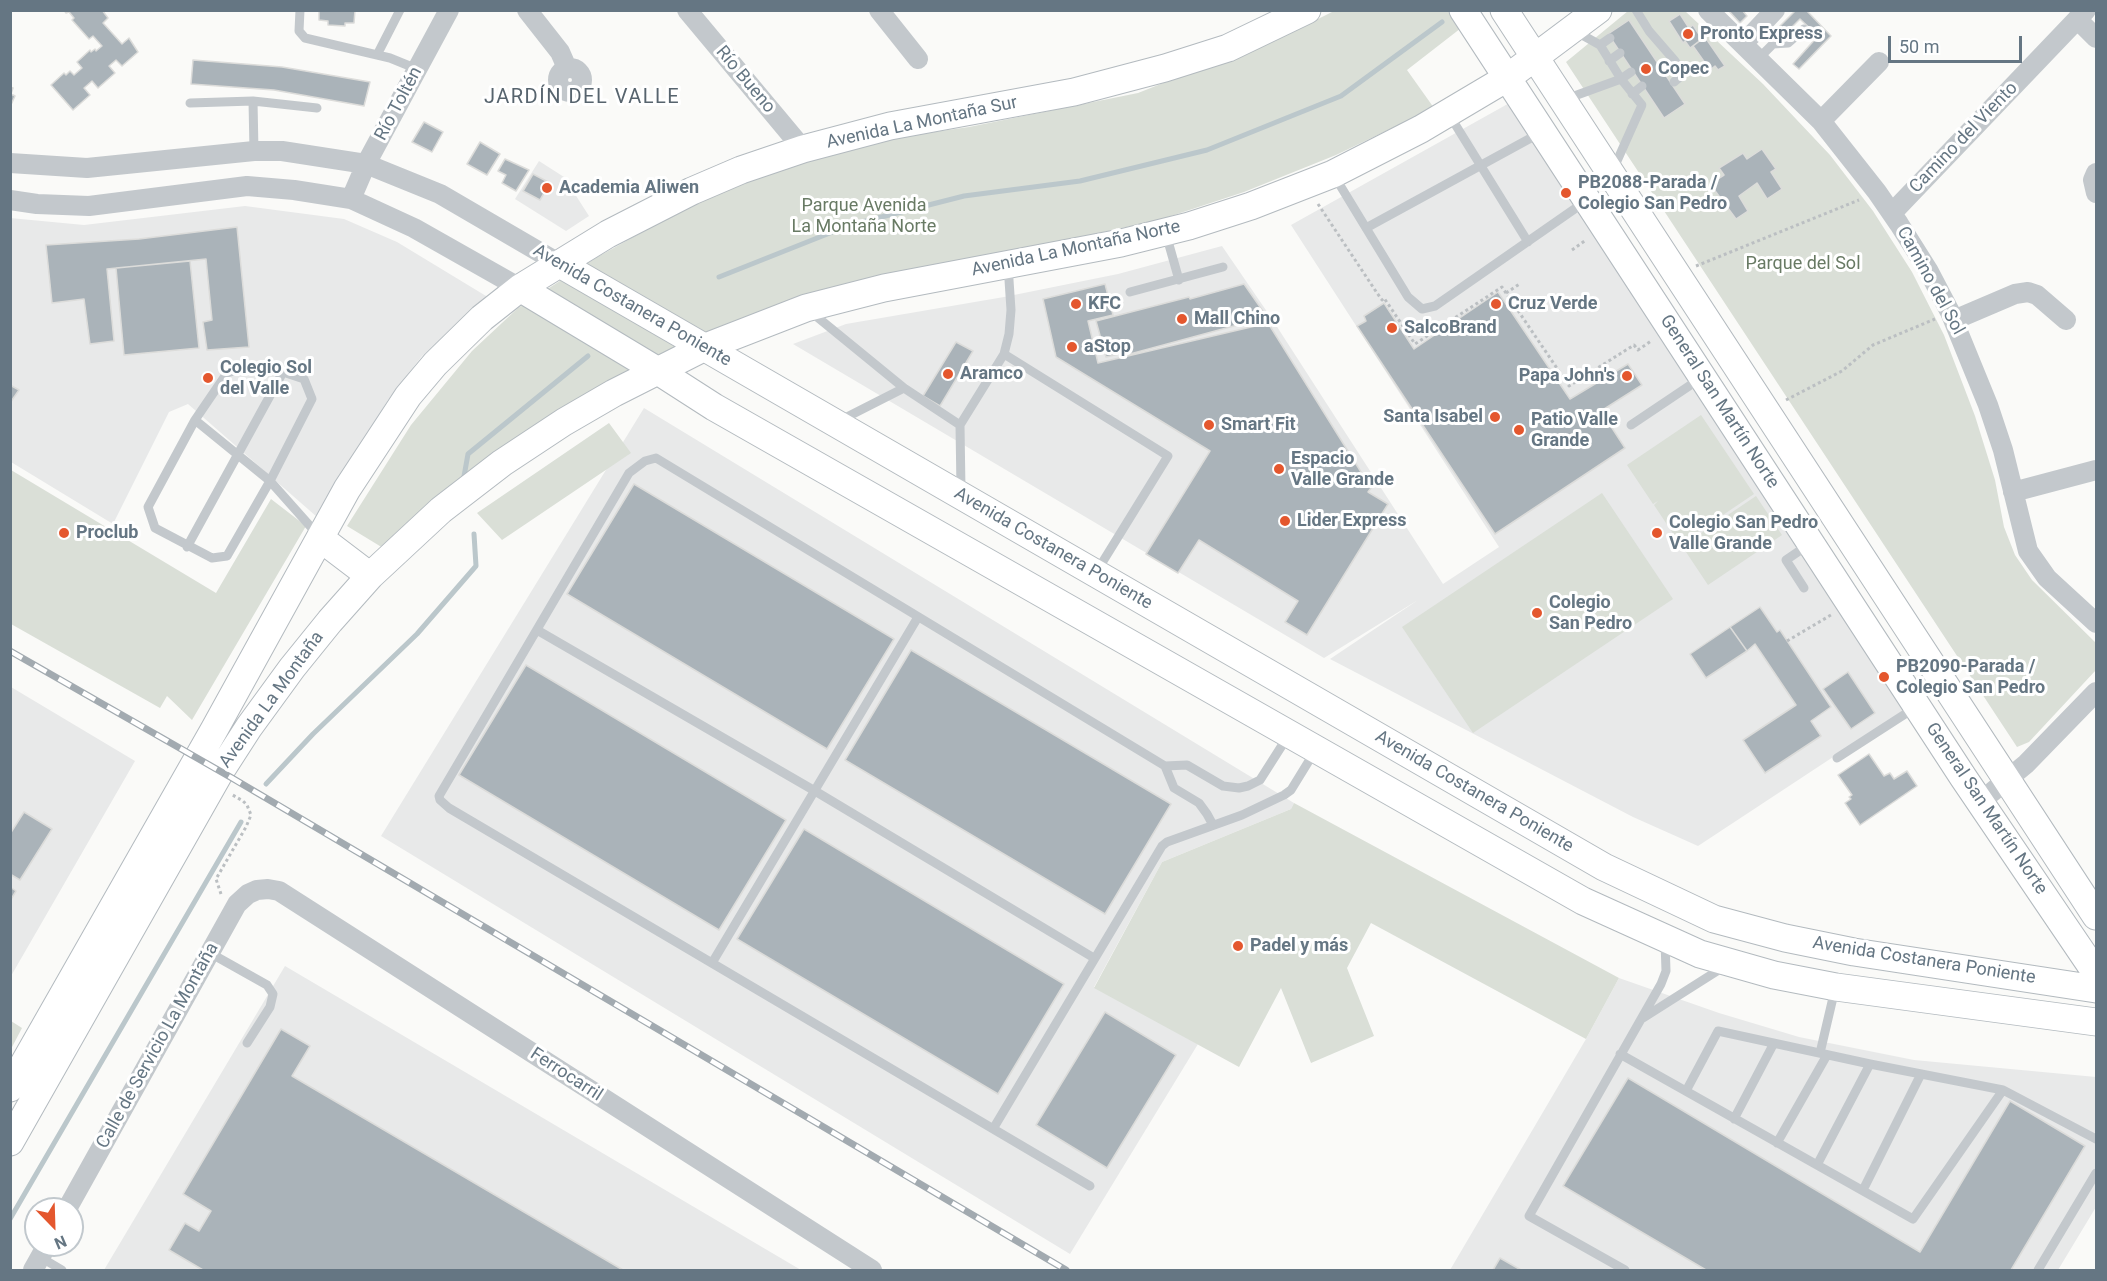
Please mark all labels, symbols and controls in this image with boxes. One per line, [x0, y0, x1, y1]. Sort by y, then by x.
place label: Pronto Express [1700, 23, 1823, 45]
scale bar [1891, 24, 2024, 62]
marker: Pronto Express [1681, 27, 1695, 41]
text: 50 m [1899, 36, 1939, 57]
street label: Río Bueno [711, 42, 779, 118]
place label: Copec [1658, 58, 1709, 80]
marker: Copec [1639, 62, 1653, 76]
street label: Río Toltén [371, 64, 427, 144]
street label: Camino del Viento [1905, 78, 2023, 198]
district label: JARDÍN DEL VALLE [484, 86, 680, 110]
street label: Avenida La Montaña Sur [825, 92, 1019, 154]
place label: PB2088-Parada / Colegio San Pedro [1578, 172, 1727, 214]
place label: Academia Aliwen [559, 177, 699, 199]
marker: Academia Aliwen [540, 181, 554, 195]
marker: PB2088-Parada / Colegio San Pedro [1559, 186, 1573, 200]
park label: Parque Avenida La Montaña Norte [792, 195, 936, 238]
street label: Avenida La Montaña Norte [970, 216, 1182, 282]
street label: Camino del Sol [1891, 223, 1969, 339]
street label: Avenida Costanera Poniente [529, 240, 735, 372]
park label: Parque del Sol [1745, 253, 1861, 275]
place label: KFC [1088, 293, 1121, 315]
place label: Cruz Verde [1508, 293, 1597, 315]
marker: KFC [1069, 297, 1083, 311]
marker: Cruz Verde [1489, 297, 1503, 311]
place label: Mall Chino [1194, 308, 1280, 330]
street label: General San Martín Norte [1655, 311, 1783, 493]
marker: Mall Chino [1175, 312, 1189, 326]
place label: SalcoBrand [1404, 317, 1497, 339]
marker: SalcoBrand [1385, 321, 1399, 335]
place label: aStop [1084, 336, 1131, 358]
marker: aStop [1065, 340, 1079, 354]
place label: Colegio Sol del Valle [220, 357, 312, 400]
place label: Aramco [960, 363, 1023, 385]
place label: Papa John's [1519, 365, 1615, 387]
marker: Aramco [941, 367, 955, 381]
marker: Papa John's [1620, 369, 1634, 383]
marker: Colegio Sol del Valle [201, 371, 215, 385]
place label: Santa Isabel [1383, 406, 1483, 428]
place label: Patio Valle Grande [1531, 409, 1618, 452]
marker: Santa Isabel [1488, 410, 1502, 424]
place label: Smart Fit [1221, 414, 1296, 436]
marker: Smart Fit [1202, 418, 1216, 432]
marker: Patio Valle Grande [1512, 423, 1526, 437]
place label: Espacio Valle Grande [1291, 448, 1394, 490]
marker: Espacio Valle Grande [1272, 462, 1286, 476]
street label: Avenida Costanera Poniente [950, 483, 1156, 615]
place label: Lider Express [1297, 510, 1406, 532]
place label: Colegio San Pedro Valle Grande [1669, 512, 1818, 554]
marker: Lider Express [1278, 514, 1292, 528]
place label: Proclub [76, 522, 138, 544]
marker: Proclub [57, 526, 71, 540]
marker: Colegio San Pedro Valle Grande [1650, 526, 1664, 540]
place label: Colegio San Pedro [1549, 592, 1632, 634]
marker: Colegio San Pedro [1530, 606, 1544, 620]
street label: Avenida La Montaña [215, 628, 329, 772]
place label: PB2090-Parada / Colegio San Pedro [1896, 656, 2045, 698]
marker: PB2090-Parada / Colegio San Pedro [1877, 670, 1891, 684]
street label: General San Martín Norte [1920, 719, 2052, 899]
street label: Avenida Costanera Poniente [1371, 726, 1577, 858]
street label: Avenida Costanera Poniente [1811, 933, 2037, 989]
place label: Padel y más [1250, 935, 1348, 957]
street label: Calle de Servicio La Montaña [92, 939, 224, 1153]
marker: Padel y más [1231, 939, 1245, 953]
street label: Ferrocarril [526, 1044, 606, 1106]
north arrow [24, 1197, 84, 1257]
text: N [52, 1231, 69, 1253]

